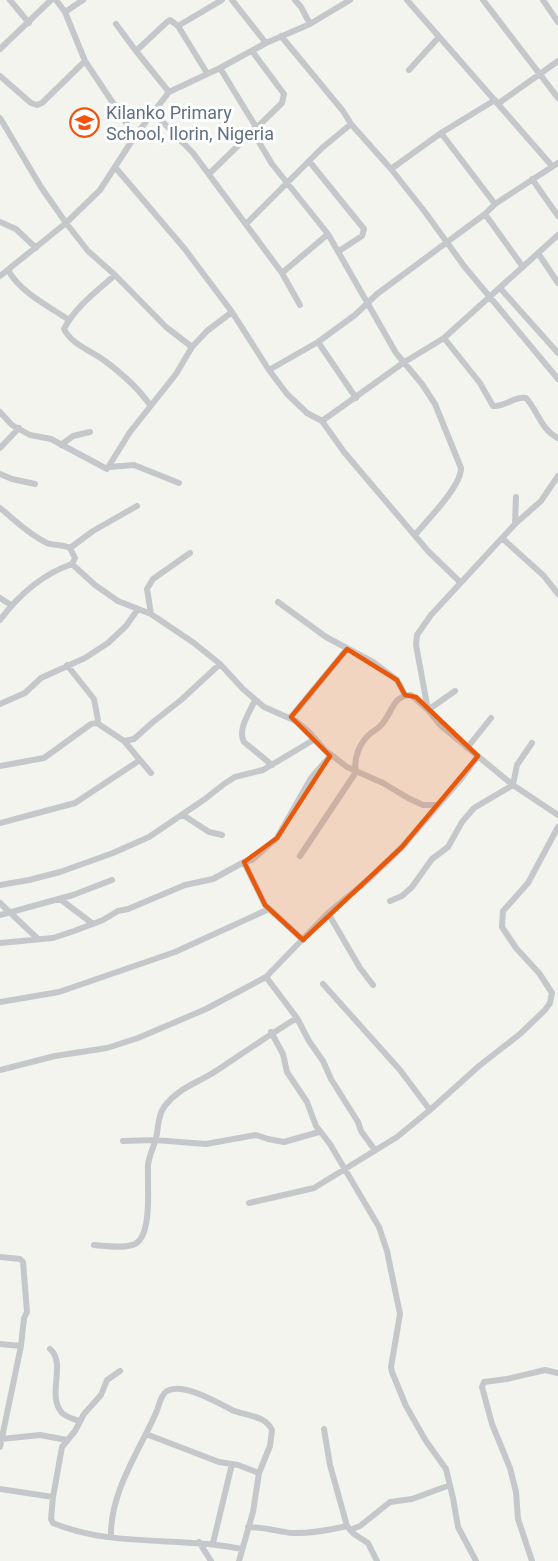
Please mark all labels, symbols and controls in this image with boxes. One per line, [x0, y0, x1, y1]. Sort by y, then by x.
place label: Kilanko Primary School, Ilorin, Nigeria [106, 102, 274, 144]
school or university icon: Kilanko Primary School, Ilorin, Nigeria [69, 107, 101, 139]

